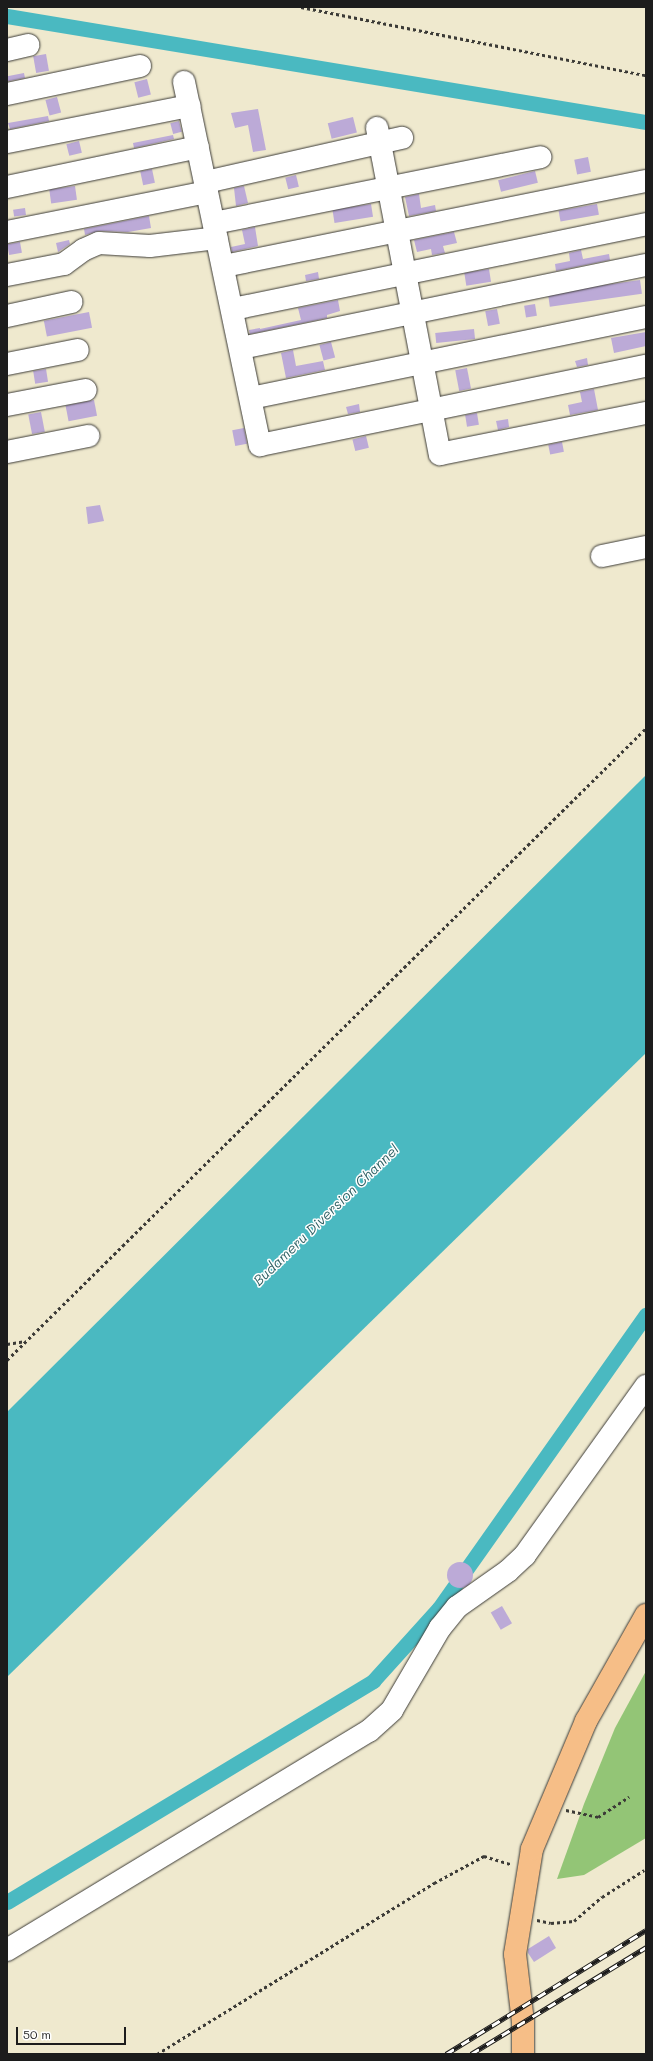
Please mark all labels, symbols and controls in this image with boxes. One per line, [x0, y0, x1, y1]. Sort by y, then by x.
water label: Budameru Diversion Channel [250, 1141, 402, 1289]
scale bar [18, 2019, 128, 2045]
text: 50 m [23, 2026, 51, 2042]

